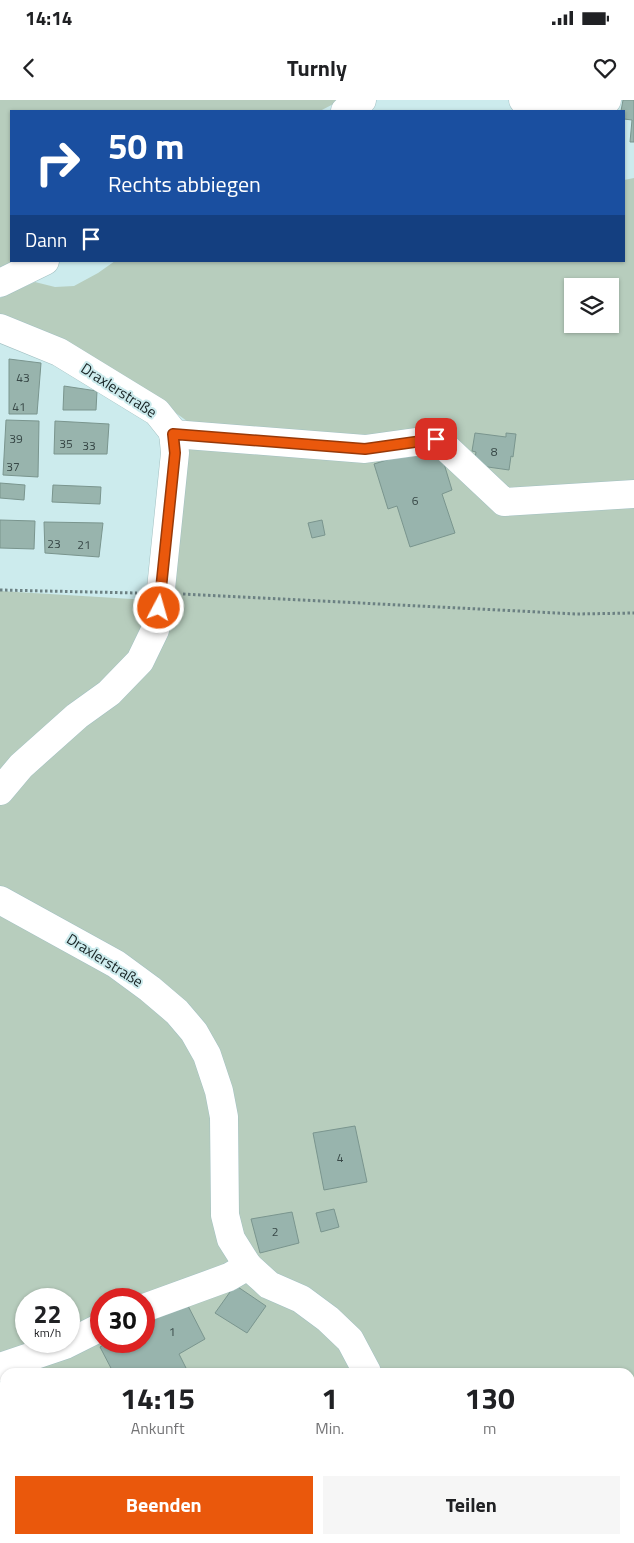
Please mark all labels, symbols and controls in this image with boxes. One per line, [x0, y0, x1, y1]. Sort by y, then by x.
text: 14:14 [25, 3, 72, 32]
text: Turnly [287, 51, 347, 85]
icon: back [15, 54, 43, 82]
icon: heart [591, 54, 619, 82]
text: 50 m [108, 119, 184, 173]
icon: right [25, 130, 90, 195]
text: Rechts abbiegen [108, 167, 261, 201]
text: Dann [25, 225, 67, 254]
icon: arrive [77, 225, 105, 253]
map controls [564, 278, 619, 333]
button: layers [564, 278, 619, 333]
street label: Draxlerstraße [76, 357, 162, 423]
house number: 43 [16, 368, 30, 387]
house number: 41 [12, 397, 26, 416]
pin [415, 418, 457, 460]
icon: arrive [422, 425, 450, 453]
house number: 39 [9, 429, 23, 448]
house number: 35 [59, 434, 73, 453]
house number: 33 [82, 436, 96, 455]
house number: 8 [491, 442, 498, 461]
house number: 37 [6, 457, 20, 476]
house number: 6 [412, 491, 419, 510]
house number: 23 [47, 534, 61, 553]
house number: 21 [77, 535, 91, 554]
position arrow [132, 581, 184, 633]
street label: Draxlerstraße [62, 927, 148, 993]
house number: 4 [337, 1148, 344, 1167]
house number: 2 [272, 1222, 278, 1241]
speed limit sign: 30 [90, 1288, 155, 1353]
text: 22 [33, 1295, 62, 1333]
house number: 1 [169, 1322, 175, 1341]
text: km/h [34, 1323, 61, 1342]
text: 14:15 [120, 1375, 195, 1421]
text: 1 [321, 1375, 338, 1421]
text: 130 [464, 1375, 515, 1421]
text: Ankunft [131, 1416, 185, 1440]
text: Min. [315, 1416, 344, 1440]
text: m [483, 1416, 496, 1440]
button: Beenden [15, 1476, 313, 1534]
button: Teilen [323, 1476, 620, 1534]

